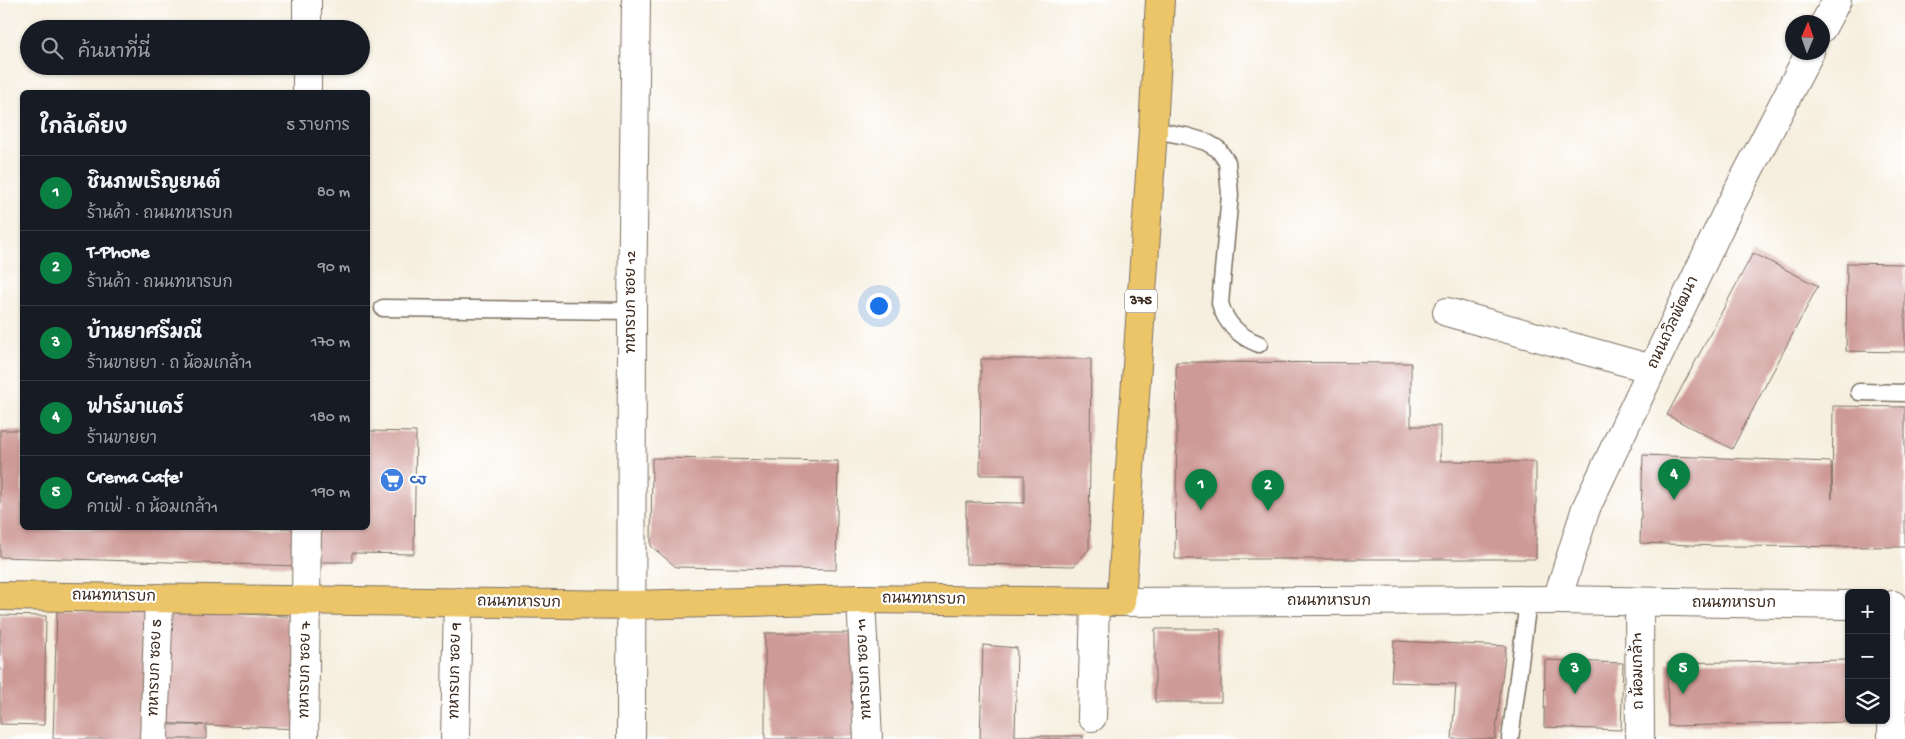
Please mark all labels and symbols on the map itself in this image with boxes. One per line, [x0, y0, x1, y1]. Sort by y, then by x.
north arrow [1785, 15, 1830, 60]
street label: ทหารบก ซอย 12 [623, 251, 641, 353]
street label: ถนนถวิลพัฒนา [1643, 273, 1703, 372]
road number: 375 [1125, 290, 1157, 312]
your location [866, 293, 892, 319]
pin: 4 [1658, 459, 1690, 500]
supermarket icon: CJ [379, 467, 405, 493]
pin: 1 [1185, 469, 1217, 510]
pin: 2 [1252, 470, 1284, 511]
place label: CJ [409, 471, 427, 489]
street label: ถนนทหารบก [72, 587, 156, 607]
street label: ถนนทหารบก [882, 590, 966, 610]
street label: ถนนทหารบก [477, 593, 561, 613]
street label: ถนนทหารบก [1287, 593, 1371, 611]
street label: ถนนทหารบก [1692, 595, 1776, 613]
street label: ทหารบก ซอย 11 [853, 618, 877, 720]
street label: ทหารบก ซอย 5 [145, 619, 167, 717]
street label: ทหารบก ซอย 7 [296, 620, 316, 719]
street label: ทหารบก ซอย 9 [446, 622, 466, 720]
street label: ถ น้อมเกล้า1 [1626, 632, 1649, 710]
pin: 3 [1559, 653, 1591, 694]
pin: 5 [1667, 653, 1699, 694]

